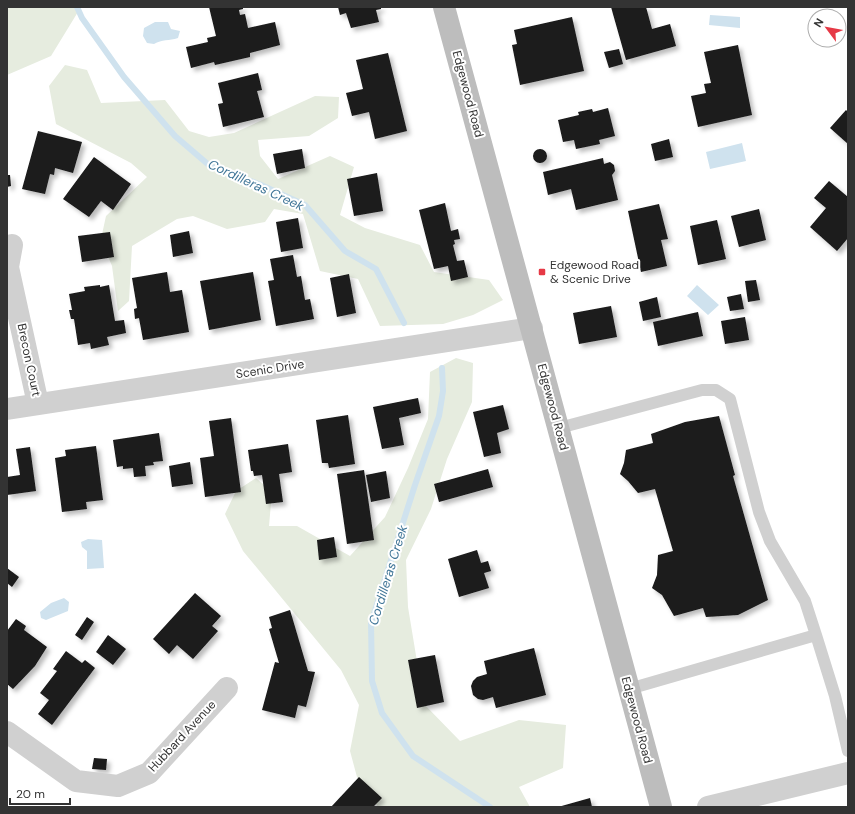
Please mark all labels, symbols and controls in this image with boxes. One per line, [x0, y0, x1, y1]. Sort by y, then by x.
north arrow [807, 8, 847, 48]
text: N [810, 16, 827, 30]
street label: Edgewood Road [449, 49, 487, 139]
water label: Cordilleras Creek [205, 155, 307, 215]
place label: Edgewood Road & Scenic Drive [550, 257, 639, 287]
marker: Edgewood Road & Scenic Drive [537, 267, 547, 277]
street label: Brecon Court [13, 322, 45, 398]
street label: Scenic Drive [235, 356, 305, 382]
street label: Edgewood Road [534, 362, 572, 452]
water label: Cordilleras Creek [365, 523, 411, 627]
street label: Edgewood Road [618, 675, 656, 765]
street label: Hubbard Avenue [145, 697, 219, 775]
scale bar [10, 780, 70, 806]
text: 20 m [16, 786, 45, 802]

